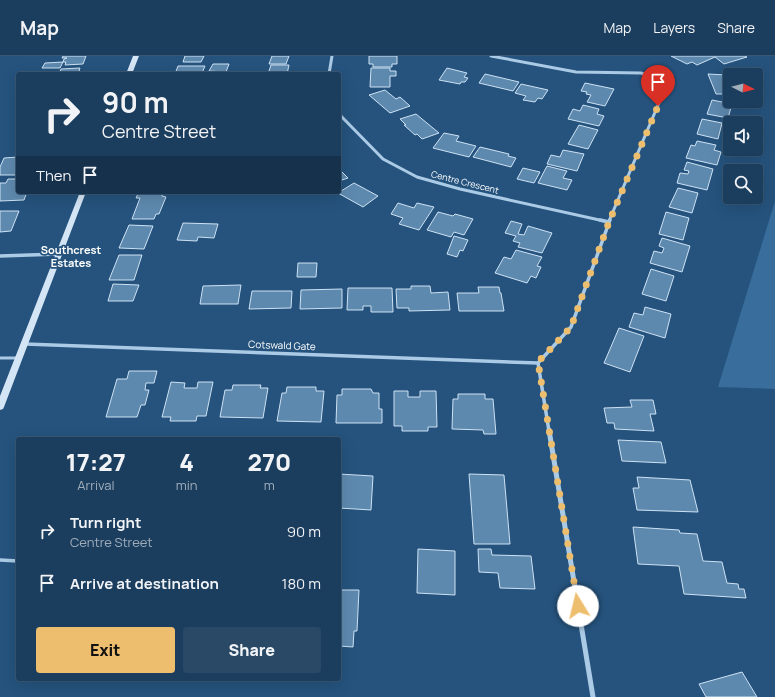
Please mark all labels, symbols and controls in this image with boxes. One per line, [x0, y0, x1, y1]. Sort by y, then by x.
text: Map [20, 15, 59, 41]
text: Map [603, 18, 631, 37]
text: Layers [653, 18, 695, 37]
text: Share [717, 18, 755, 37]
pin [641, 65, 675, 106]
north arrow [723, 68, 763, 108]
map controls [723, 68, 763, 204]
icon: arrive [647, 71, 669, 93]
text: 90 m [102, 83, 169, 121]
icon: right [36, 88, 88, 140]
button: sound [723, 116, 763, 156]
text: Centre Street [102, 119, 216, 143]
icon: arrive [79, 164, 101, 186]
button: search [723, 164, 763, 204]
text: Then [36, 165, 71, 186]
street label: Centre Crescent [430, 167, 501, 197]
district label: Southcrest Estates [41, 242, 101, 270]
street label: Cotswald Gate [248, 337, 316, 353]
text: 17:27 [66, 445, 126, 478]
text: 4 [179, 445, 194, 478]
text: 270 [247, 445, 291, 478]
text: Arrival [77, 476, 114, 494]
text: min [176, 476, 198, 494]
text: m [264, 476, 275, 494]
text: Turn right [70, 512, 141, 533]
icon: right [36, 520, 58, 542]
text: 90 m [287, 521, 321, 542]
text: Centre Street [70, 533, 153, 551]
icon: arrive [36, 572, 58, 594]
text: Arrive at destination [70, 573, 219, 594]
text: 180 m [282, 573, 321, 594]
position arrow [557, 585, 599, 627]
button: Exit [36, 627, 175, 673]
button: Share [183, 627, 321, 673]

